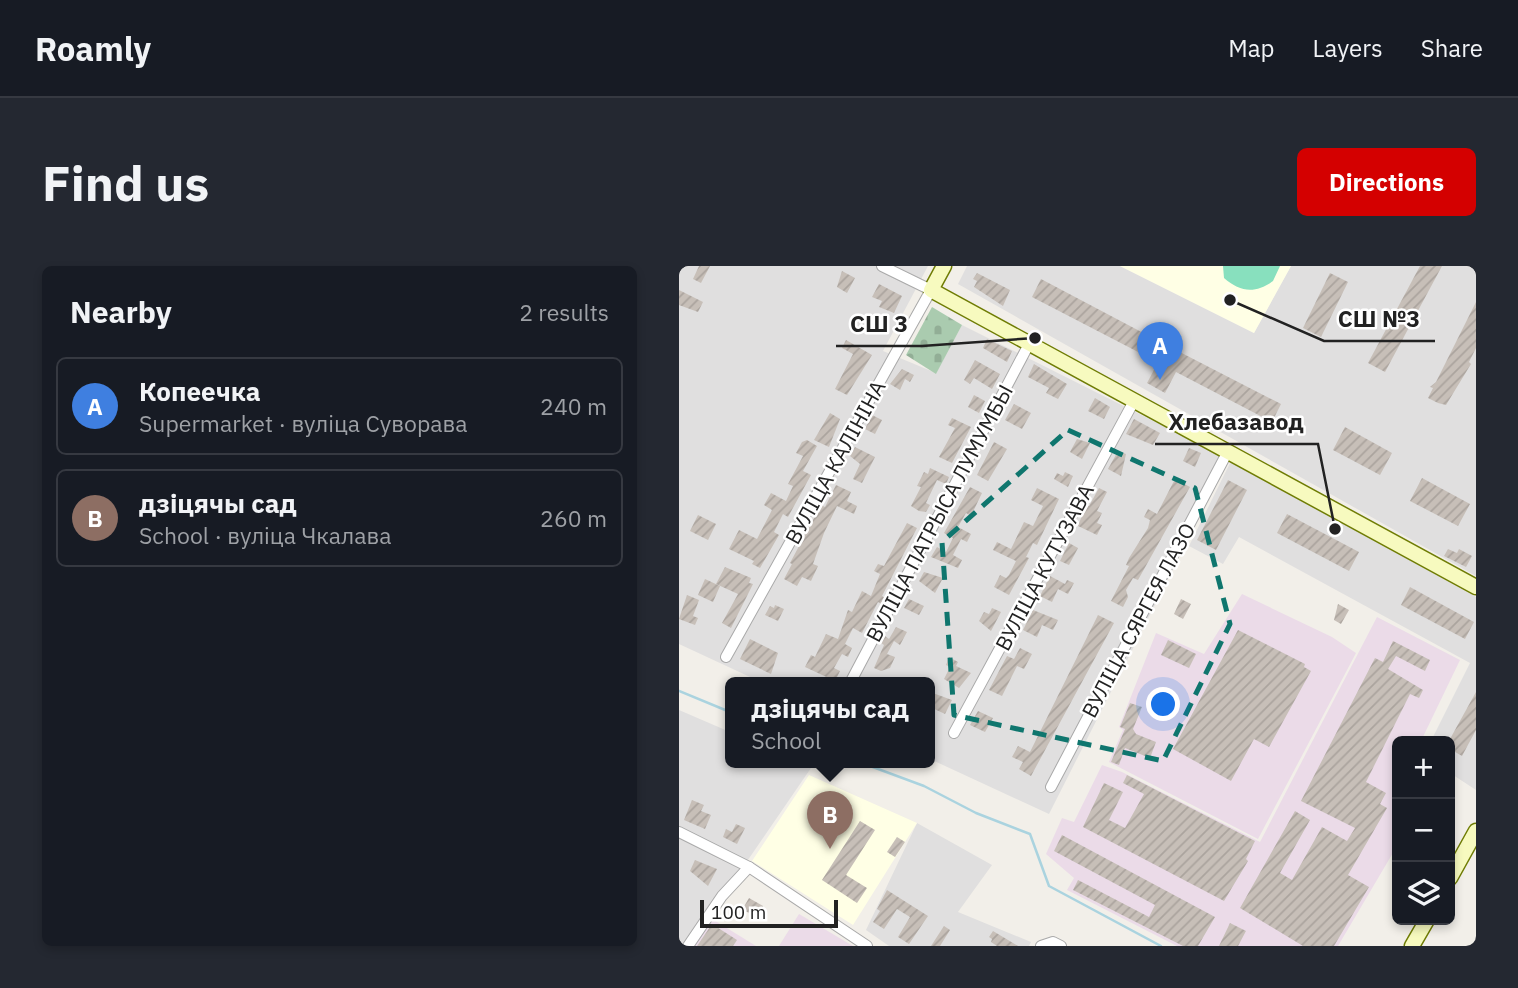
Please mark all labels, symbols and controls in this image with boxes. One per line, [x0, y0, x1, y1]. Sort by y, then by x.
text: Roamly [35, 27, 151, 70]
text: Map [1228, 32, 1275, 64]
text: Layers [1313, 32, 1383, 64]
text: Share [1421, 32, 1483, 64]
button: Directions [1297, 148, 1476, 216]
text: Find us [42, 151, 209, 214]
text: Nearby [70, 292, 172, 331]
text: 2 results [519, 297, 609, 327]
callout: СШ №3 [1324, 297, 1435, 341]
callout: СШ 3 [836, 302, 922, 346]
text: СШ №3 [1338, 303, 1420, 333]
text: СШ 3 [850, 308, 908, 338]
pin: A [1137, 322, 1183, 380]
text: Копеечка [139, 374, 261, 408]
street label: ВУЛІЦА КАЛІНІНА [778, 375, 892, 549]
street label: ВУЛІЦА ПАТРЫСА ЛУМУМБЫ [859, 379, 1019, 647]
text: A [87, 391, 103, 421]
text: 240 m [540, 391, 607, 421]
callout: Хлебазавод [1155, 400, 1318, 444]
text: Хлебазавод [1168, 406, 1304, 436]
text: Supermarket · вуліца Суворава [139, 408, 468, 438]
street label: ВУЛІЦА КУТУЗАВА [988, 479, 1100, 655]
text: дзіцячы сад [139, 486, 297, 520]
text: B [87, 503, 103, 533]
text: 260 m [540, 503, 607, 533]
street label: ВУЛІЦА СЯРГЕЯ ЛАЗО [1075, 518, 1201, 722]
text: School · вуліца Чкалава [139, 520, 391, 550]
popup [725, 677, 935, 768]
your location [1146, 687, 1180, 721]
text: дзіцячы сад [751, 691, 909, 725]
text: School [751, 725, 821, 755]
map controls [1392, 736, 1455, 925]
button: + [1392, 736, 1455, 799]
pin: B [807, 791, 853, 849]
button: − [1392, 799, 1455, 862]
button: layers [1392, 862, 1455, 925]
scale bar [700, 897, 838, 929]
text: 100 m [711, 900, 766, 924]

